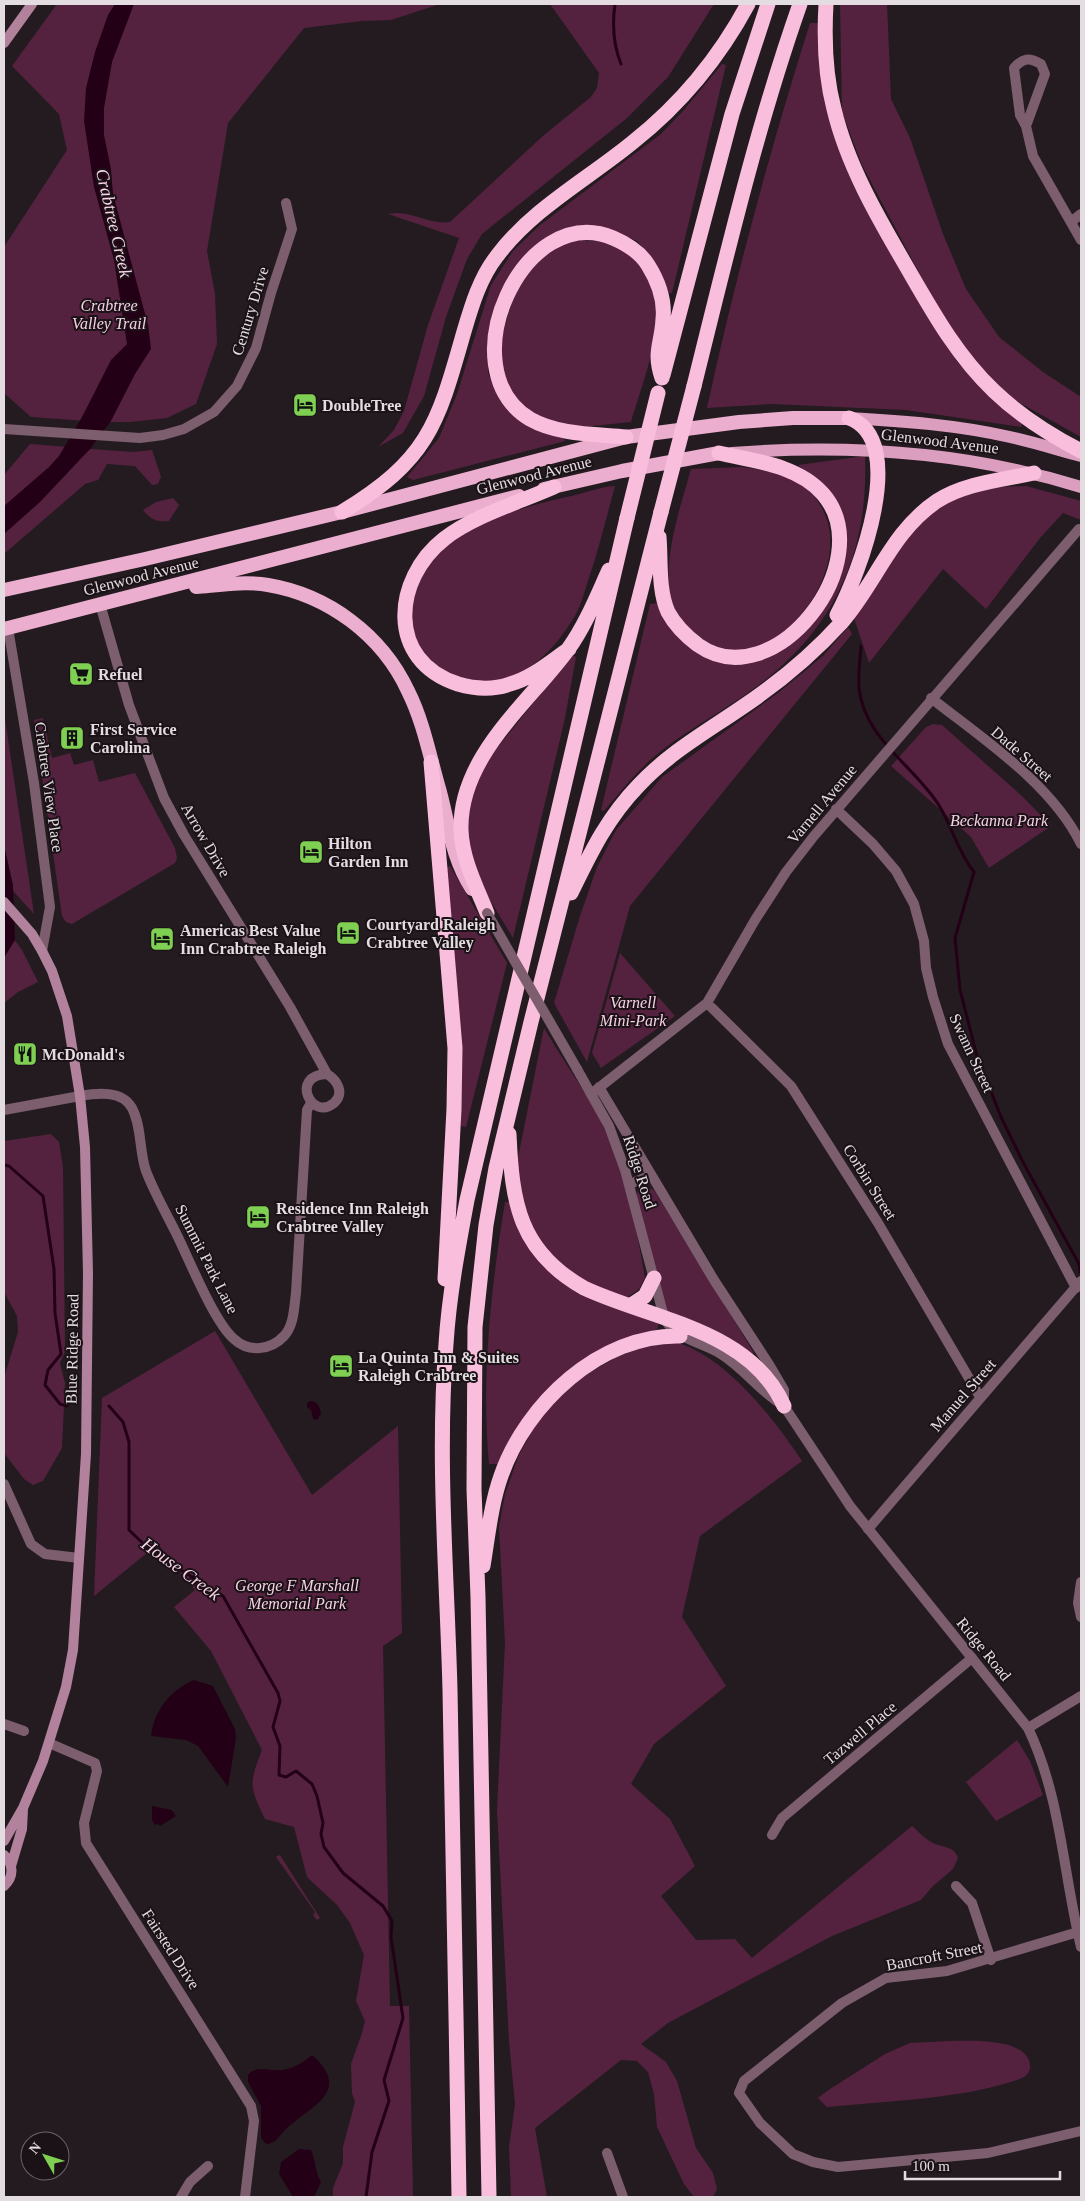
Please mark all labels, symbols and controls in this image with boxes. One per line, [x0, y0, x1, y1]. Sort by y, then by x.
water label: Crabtree Creek [92, 167, 136, 280]
street label: Century Drive [228, 265, 273, 358]
park label: Crabtree Valley Trail [72, 297, 147, 333]
hotel icon: DoubleTree [292, 392, 318, 418]
place label: DoubleTree [322, 397, 401, 414]
street label: Glenwood Avenue [880, 425, 1000, 457]
street label: Glenwood Avenue [475, 452, 593, 498]
street label: Glenwood Avenue [82, 553, 200, 599]
supermarket icon: Refuel [68, 661, 94, 687]
place label: Refuel [98, 666, 143, 683]
street label: Crabtree View Place [31, 721, 67, 853]
place label: First Service Carolina [90, 721, 177, 756]
street label: Dade Street [988, 723, 1056, 785]
building icon: First Service Carolina [59, 725, 85, 751]
street label: Varnell Avenue [784, 761, 860, 847]
street label: Arrow Drive [178, 800, 234, 880]
park label: Beckanna Park [950, 812, 1049, 829]
place label: Hilton Garden Inn [328, 835, 409, 870]
hotel icon: Hilton Garden Inn [298, 839, 324, 865]
place label: Courtyard Raleigh Crabtree Valley [366, 916, 495, 952]
hotel icon: Courtyard Raleigh Crabtree Valley [335, 920, 361, 946]
place label: Americas Best Value Inn Crabtree Raleigh [180, 922, 326, 958]
hotel icon: Americas Best Value Inn Crabtree Raleigh [149, 926, 175, 952]
park label: Varnell Mini-Park [599, 994, 667, 1029]
street label: Swann Street [946, 1011, 998, 1096]
restaurant icon: McDonald's [12, 1041, 38, 1067]
place label: McDonald's [42, 1046, 125, 1063]
street label: Ridge Road [619, 1133, 660, 1211]
street label: Corbin Street [840, 1141, 900, 1223]
place label: Residence Inn Raleigh Crabtree Valley [276, 1200, 429, 1236]
street label: Summit Park Lane [172, 1202, 242, 1316]
hotel icon: Residence Inn Raleigh Crabtree Valley [245, 1204, 271, 1230]
street label: Blue Ridge Road [63, 1294, 82, 1404]
place label: La Quinta Inn & Suites Raleigh Crabtree [358, 1349, 519, 1385]
hotel icon: La Quinta Inn & Suites Raleigh Crabtree [328, 1353, 354, 1379]
street label: Manuel Street [927, 1355, 999, 1435]
water label: House Creek [137, 1533, 225, 1605]
park label: George F Marshall Memorial Park [235, 1577, 359, 1612]
street label: Ridge Road [953, 1614, 1015, 1685]
street label: Tazwell Place [820, 1698, 900, 1768]
street label: Fairsted Drive [139, 1906, 203, 1992]
street label: Bancroft Street [885, 1938, 984, 1974]
north arrow [20, 2131, 70, 2181]
text: N [26, 2139, 44, 2157]
scale bar [905, 2148, 1060, 2180]
text: 100 m [912, 2158, 950, 2174]

